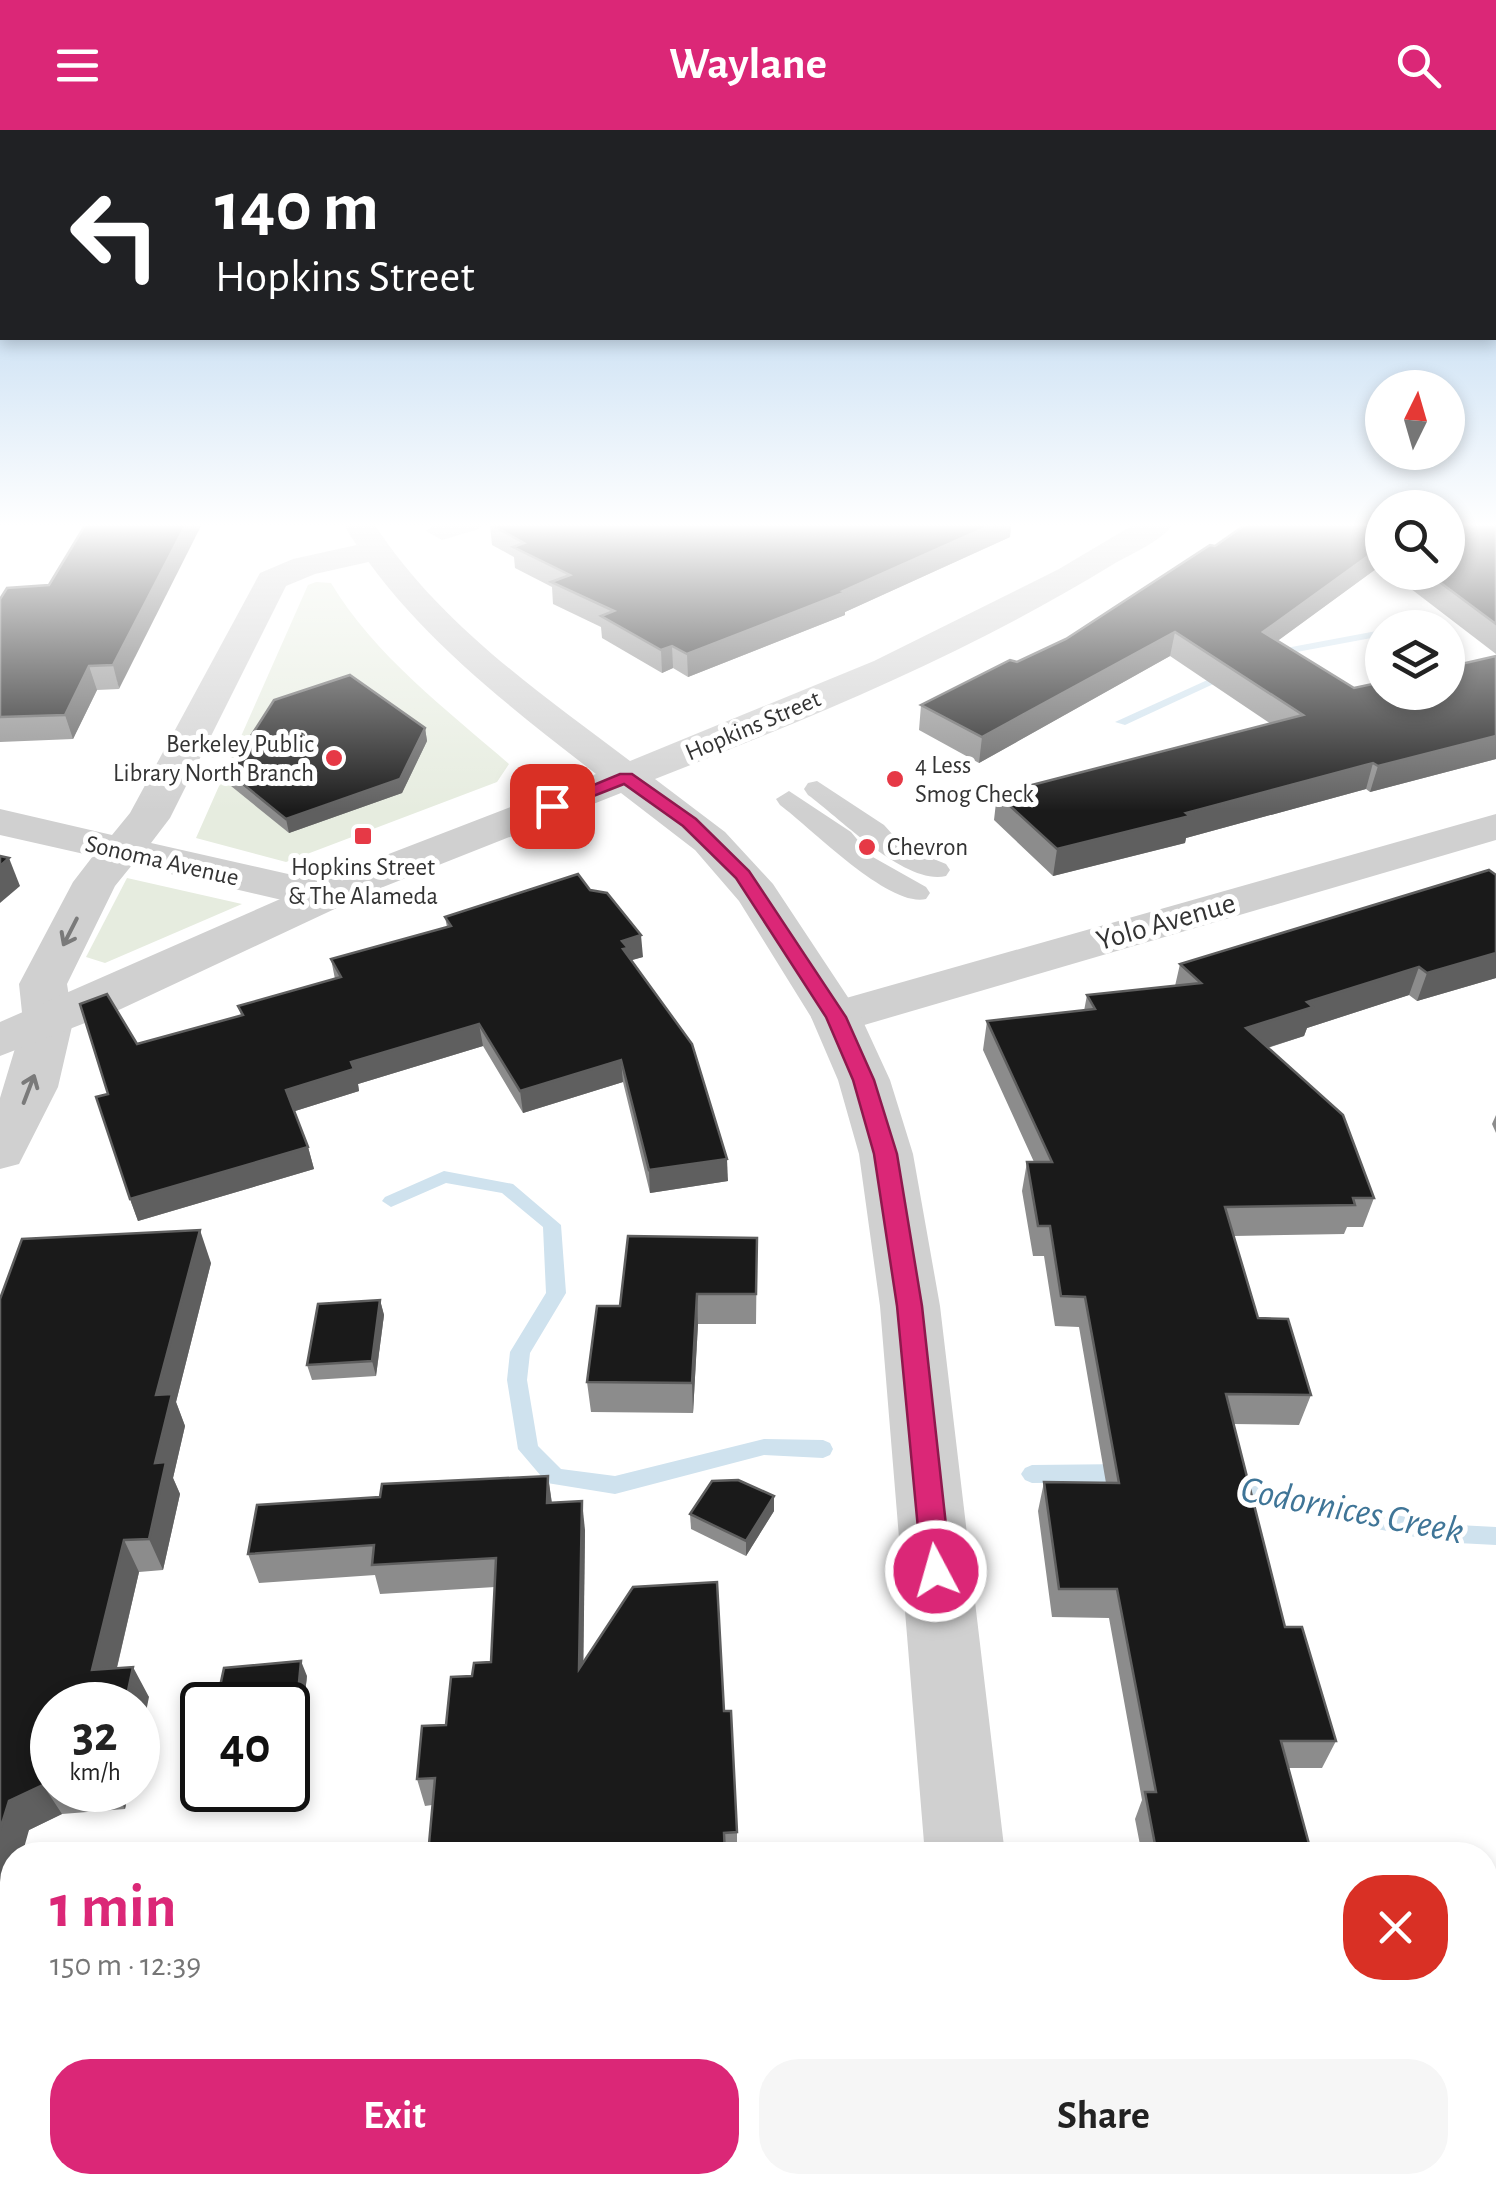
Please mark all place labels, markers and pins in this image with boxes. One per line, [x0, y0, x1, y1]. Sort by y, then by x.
place label: Berkeley Public Library North Branch [113, 732, 314, 786]
marker: Berkeley Public Library North Branch [323, 747, 345, 769]
place label: 4 Less Smog Check [915, 753, 1034, 807]
pin [510, 764, 595, 849]
marker: 4 Less Smog Check [884, 768, 906, 790]
marker: Hopkins Street & The Alameda [352, 825, 374, 847]
place label: Chevron [887, 835, 968, 860]
marker: Chevron [856, 836, 878, 858]
place label: Hopkins Street & The Alameda [288, 855, 438, 909]

